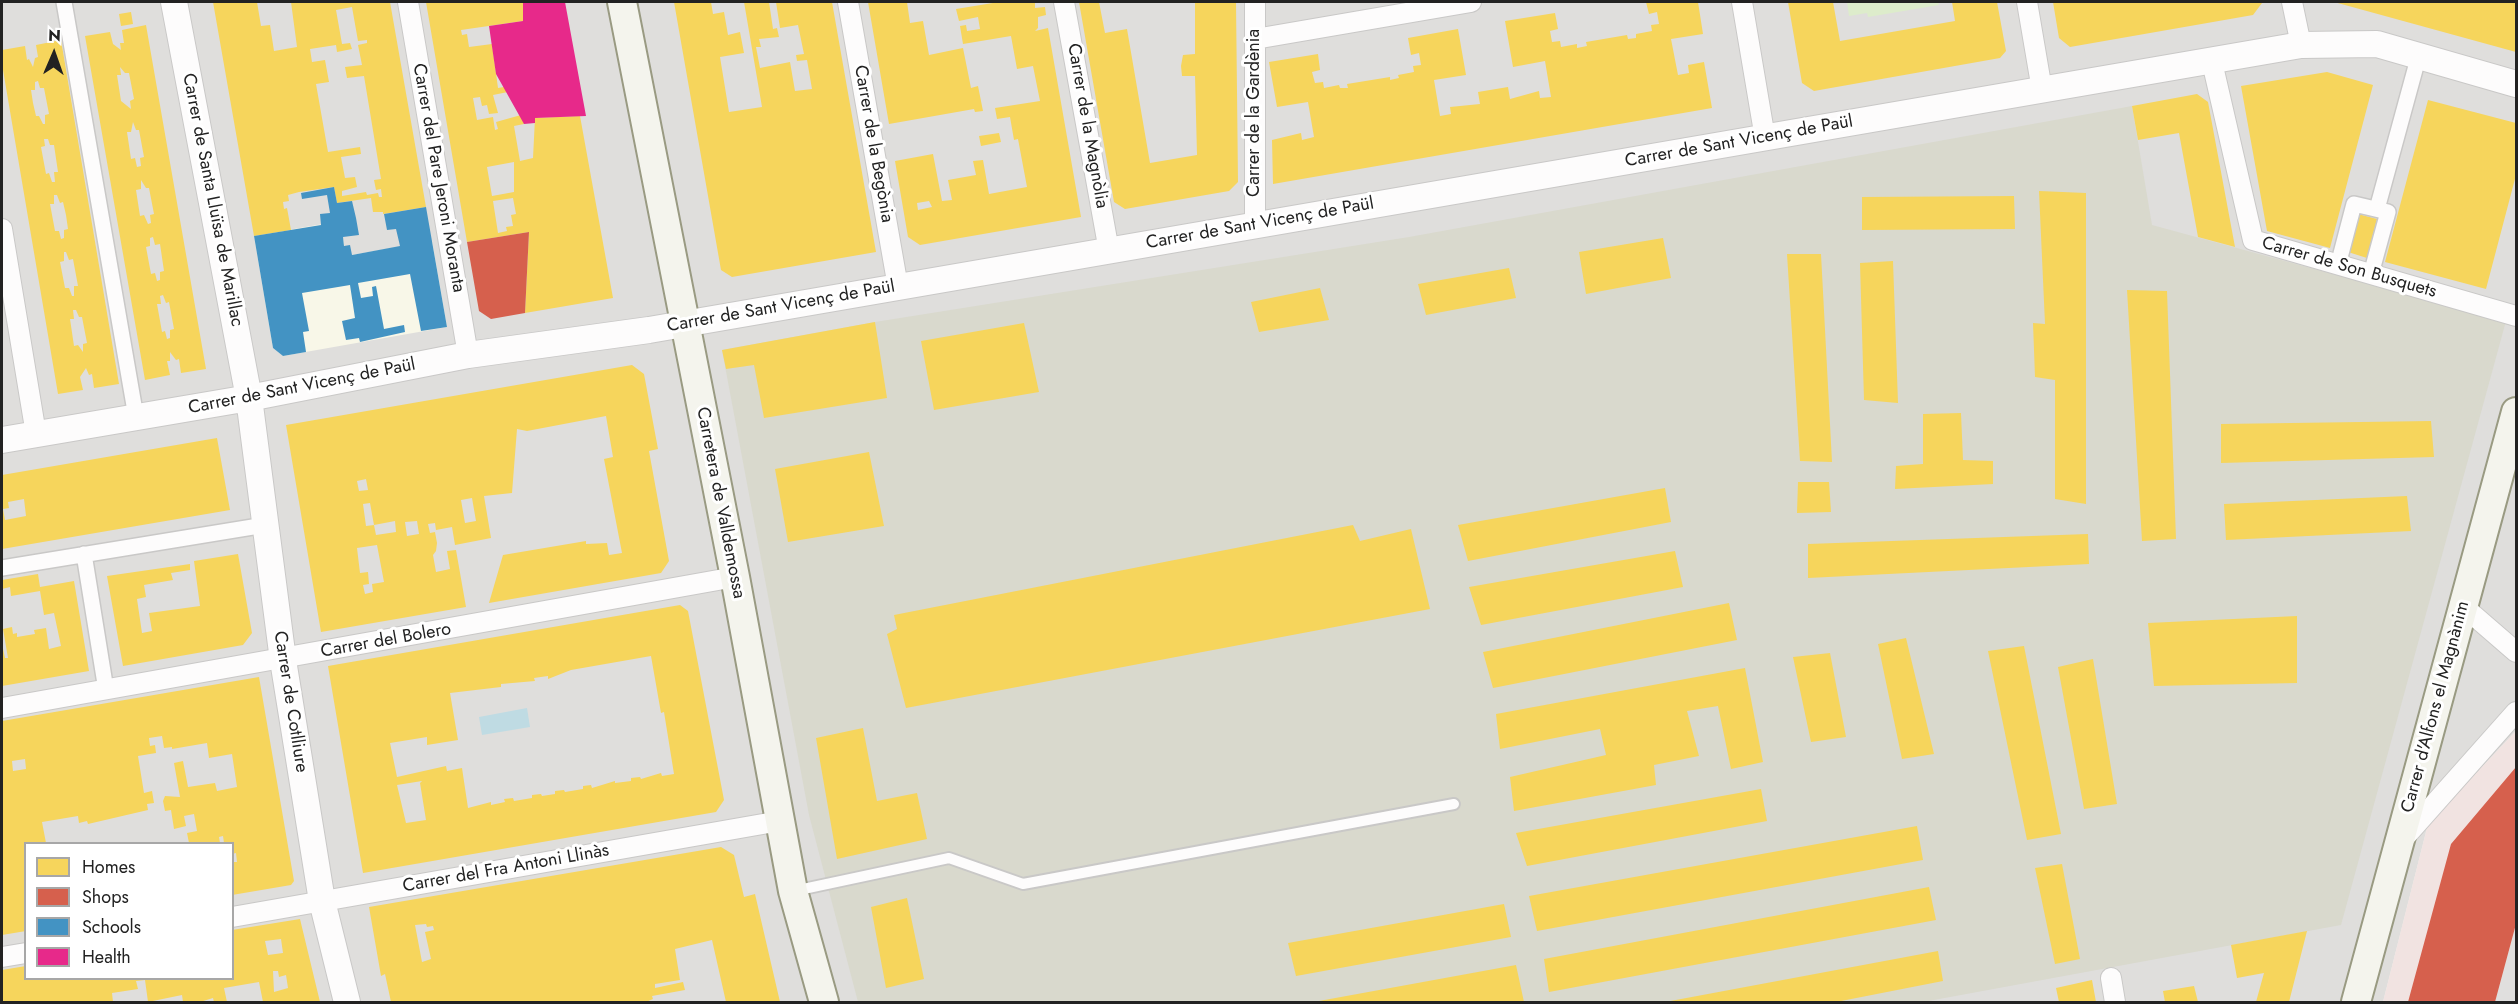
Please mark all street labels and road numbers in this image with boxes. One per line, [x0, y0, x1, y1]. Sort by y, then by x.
street label: Carrer de la Gardènia [1244, 29, 1266, 197]
street label: Carrer de la Magnòlia [1062, 42, 1112, 210]
street label: Carrer del Pare Jeroni Moranta [407, 62, 469, 294]
street label: Carrer de la Begònia [849, 64, 897, 224]
street label: Carrer de Santa Lluïsa de Marillac [177, 72, 247, 328]
street label: Carrer de Sant Vicenç de Paül [1623, 111, 1855, 173]
street label: Carrer de Sant Vicenç de Paül [1144, 193, 1376, 255]
street label: Carrer de Son Busquets [2259, 233, 2439, 303]
street label: Carrer de Sant Vicenç de Paül [665, 276, 897, 338]
street label: Carrer de Sant Vicenç de Paül [187, 354, 417, 420]
street label: Carretera de Valldemossa [691, 405, 749, 601]
street label: Carrer d'Alfons el Magnànim [2397, 599, 2475, 815]
street label: Carrer del Bolero [319, 619, 453, 663]
street label: Carrer de Cotlliure [268, 630, 312, 774]
street label: Carrer del Fra Antoni Llinàs [401, 840, 611, 898]

